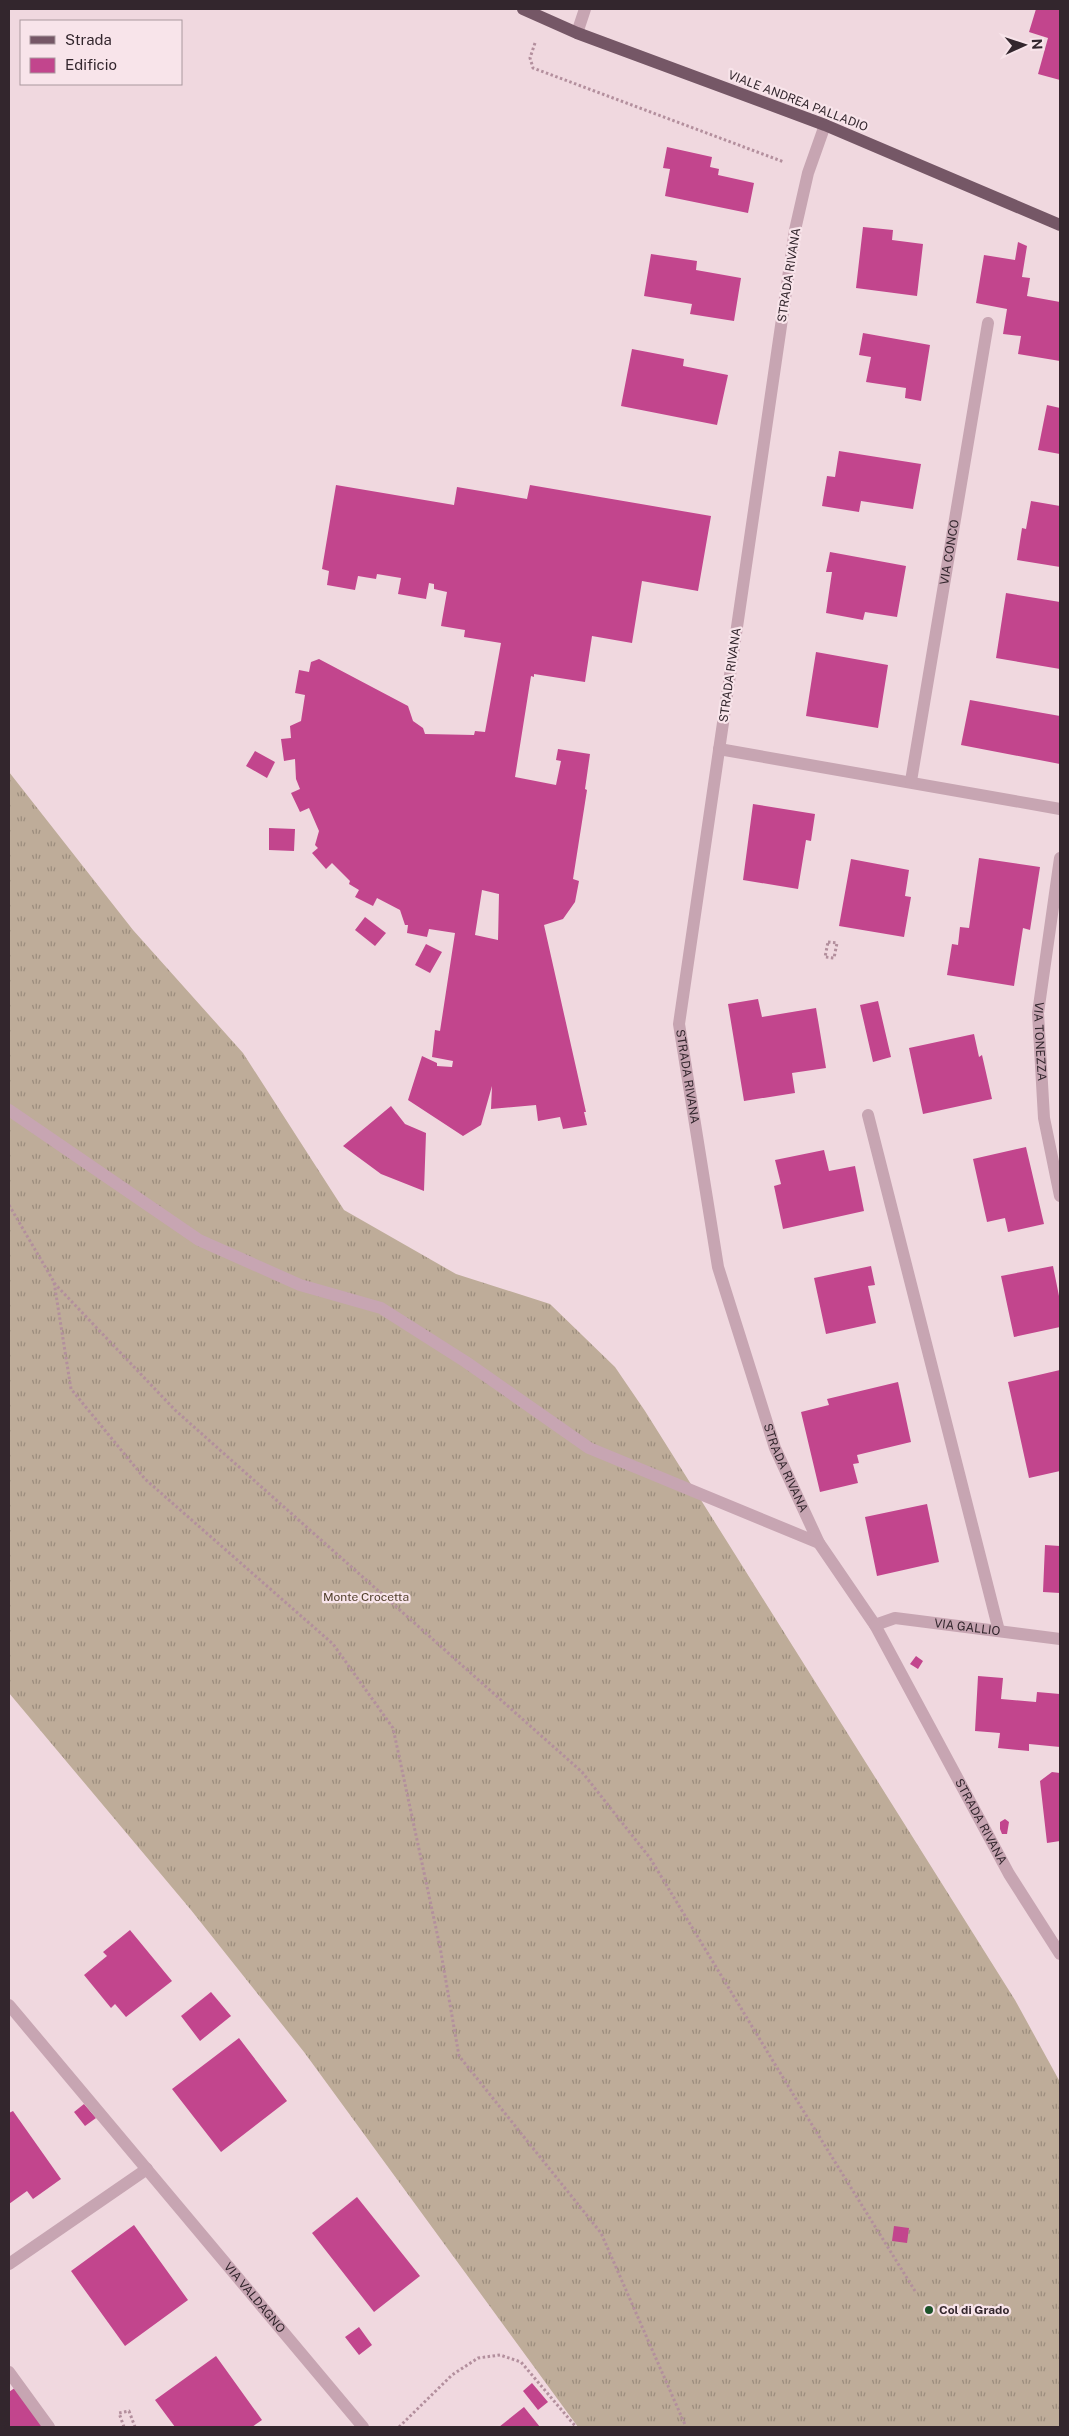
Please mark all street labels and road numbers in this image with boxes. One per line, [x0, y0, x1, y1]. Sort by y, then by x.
street label: VIALE ANDREA PALLADIO [726, 68, 870, 134]
street label: STRADA RIVANA [775, 226, 803, 323]
street label: VIA CONCO [937, 518, 962, 586]
street label: STRADA RIVANA [716, 626, 744, 723]
street label: VIA TONEZZA [1031, 1001, 1049, 1082]
street label: STRADA RIVANA [673, 1028, 702, 1125]
street label: STRADA RIVANA [761, 1422, 811, 1515]
street label: VIA GALLIO [933, 1616, 1001, 1638]
street label: STRADA RIVANA [952, 1776, 1010, 1867]
street label: VIA VALDAGNO [221, 2260, 288, 2336]

